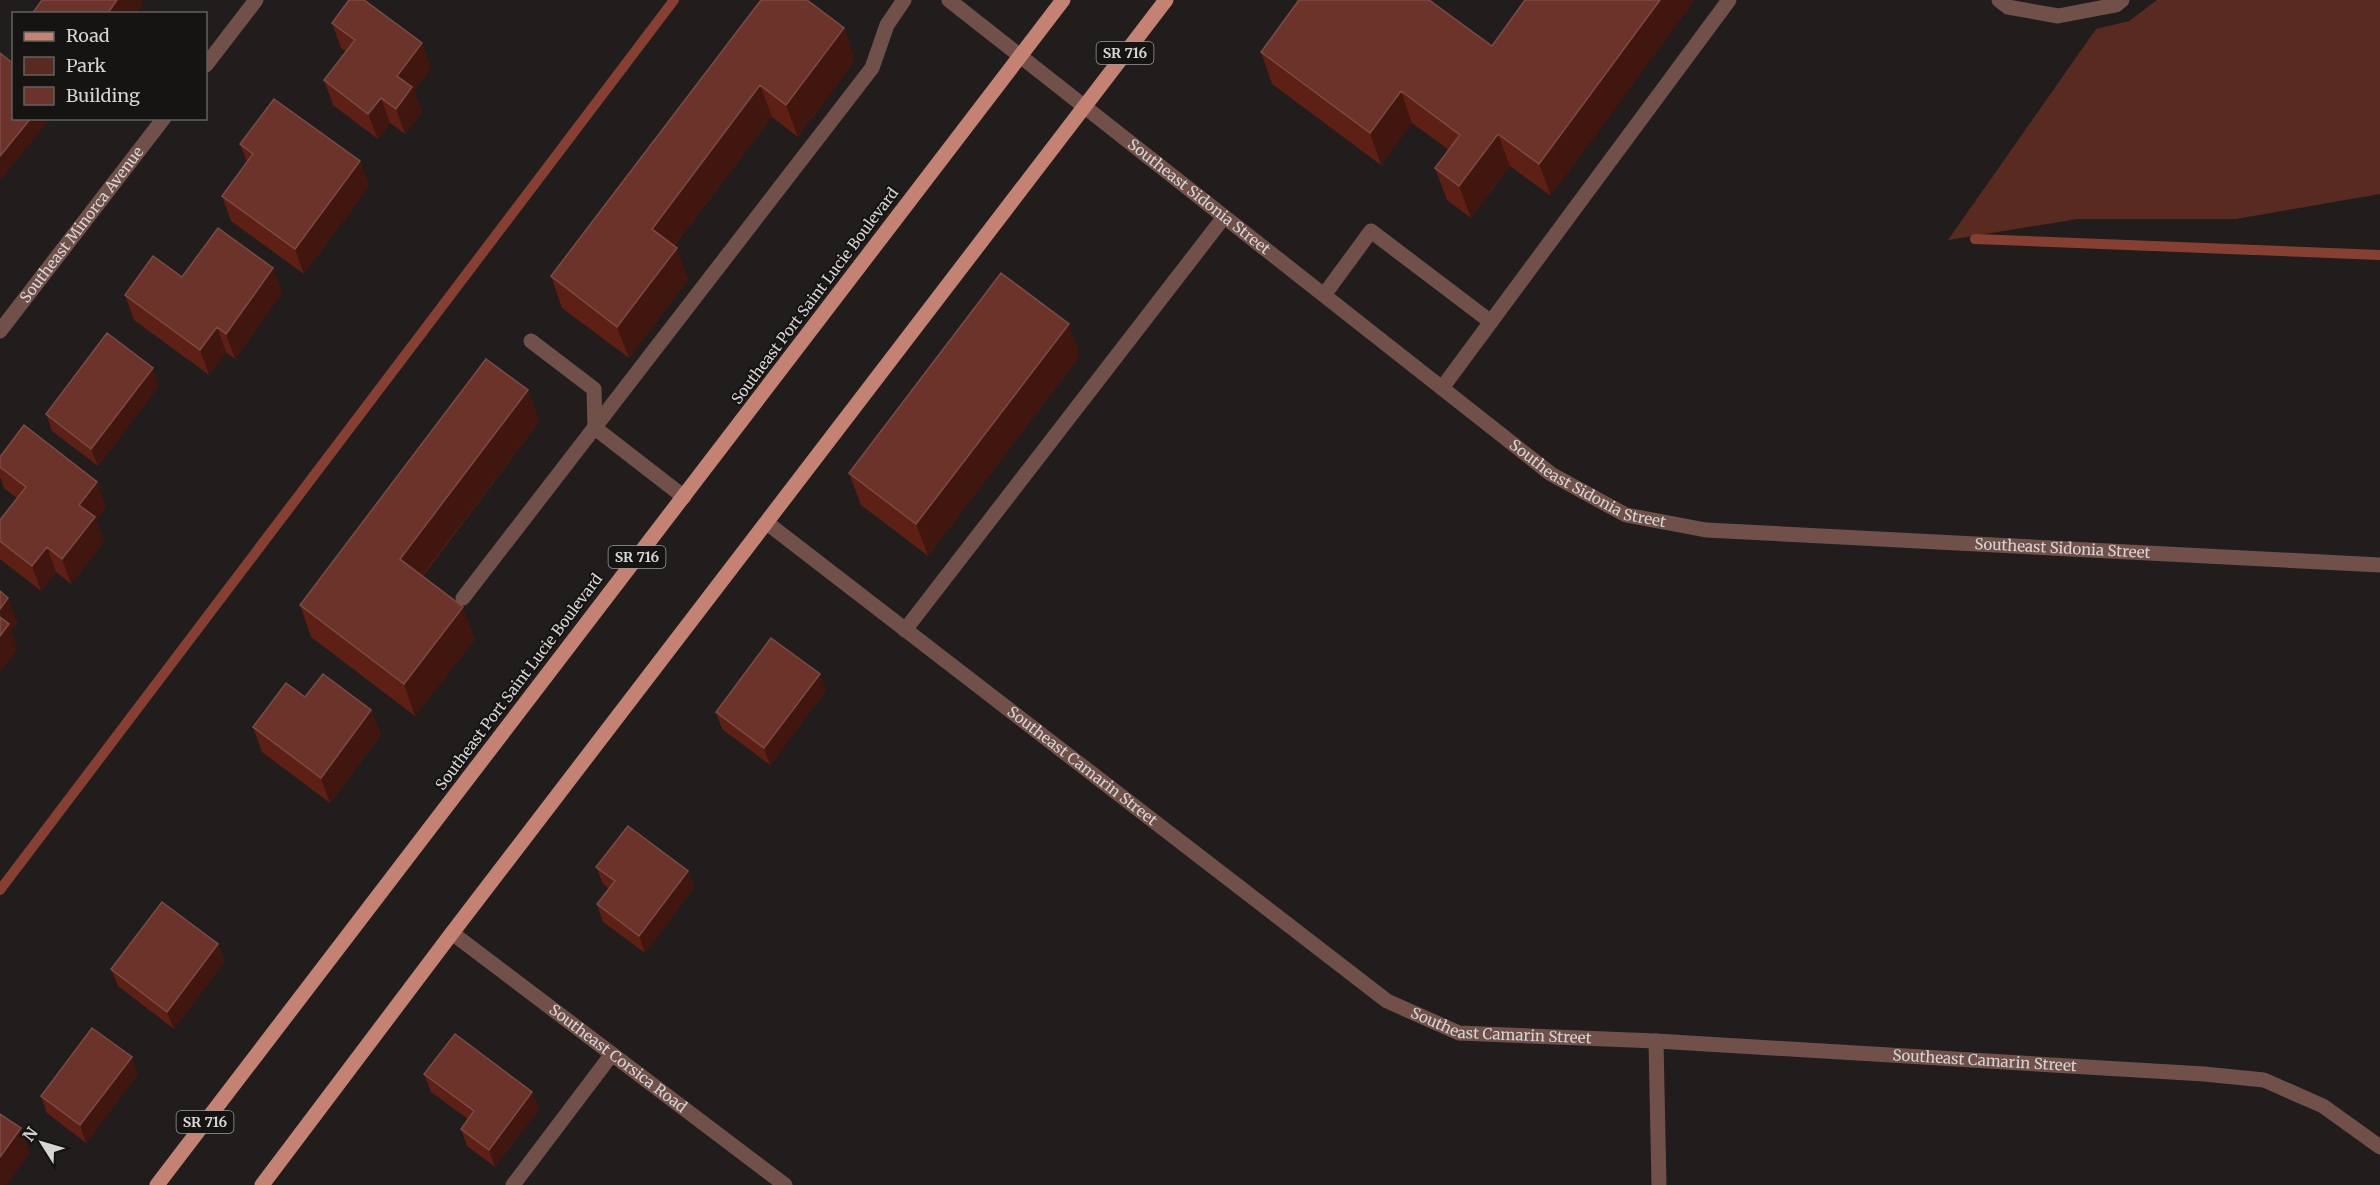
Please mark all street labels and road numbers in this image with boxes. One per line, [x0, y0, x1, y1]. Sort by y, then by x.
road number: SR 716 [1096, 42, 1154, 64]
street label: Southeast Sidonia Street [1124, 134, 1274, 258]
street label: Southeast Minorca Avenue [15, 143, 148, 306]
street label: Southeast Port Saint Lucie Boulevard [727, 184, 902, 408]
street label: Southeast Sidonia Street [1506, 435, 1668, 531]
street label: Southeast Sidonia Street [1974, 534, 2151, 562]
road number: SR 716 [608, 546, 666, 568]
street label: Southeast Port Saint Lucie Boulevard [431, 570, 606, 794]
street label: Southeast Camarin Street [1004, 702, 1161, 830]
street label: Southeast Corsica Road [545, 1000, 691, 1116]
street label: Southeast Camarin Street [1408, 1003, 1592, 1047]
street label: Southeast Camarin Street [1892, 1045, 2077, 1075]
road number: SR 716 [176, 1111, 234, 1133]

